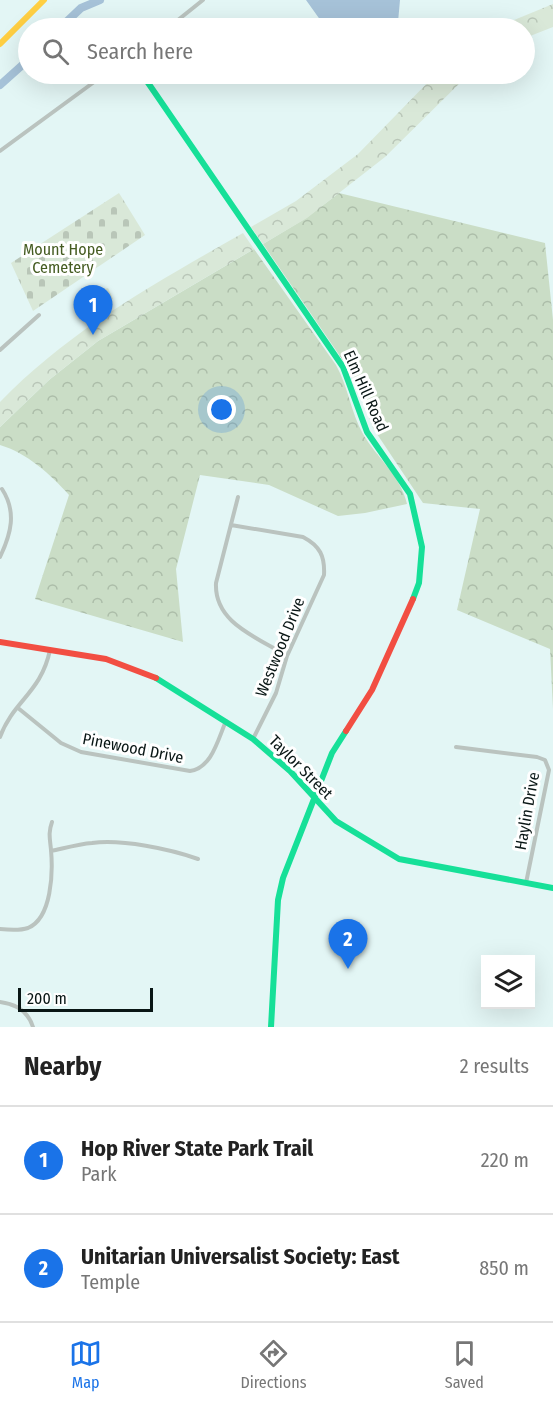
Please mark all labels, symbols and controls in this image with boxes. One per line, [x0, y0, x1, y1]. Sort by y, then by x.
search box [18, 18, 535, 84]
icon: search [39, 35, 72, 68]
text: Search here [87, 38, 193, 65]
park label: Mount Hope Cemetery [23, 240, 103, 277]
pin: 1 [74, 286, 112, 335]
street label: Elm Hill Road [340, 347, 392, 435]
your location [207, 395, 236, 424]
street label: Westwood Drive [251, 595, 309, 699]
street label: Pinewood Drive [81, 729, 185, 767]
street label: Taylor Street [265, 731, 337, 803]
street label: Haylin Drive [511, 770, 543, 851]
pin: 2 [328, 920, 368, 969]
map controls [481, 955, 535, 1009]
button: layers [481, 955, 535, 1009]
scale bar [18, 985, 153, 1012]
text: 200 m [27, 989, 67, 1008]
text: Nearby [24, 1051, 101, 1082]
text: 2 results [460, 1054, 529, 1078]
text: Hop River State Park Trail [81, 1135, 313, 1162]
text: 1 [39, 1148, 48, 1172]
text: 220 m [481, 1148, 529, 1172]
text: Park [81, 1162, 117, 1186]
text: Unitarian Universalist Society: East [81, 1243, 400, 1270]
text: 2 [39, 1256, 48, 1280]
text: 850 m [479, 1256, 529, 1280]
text: Temple [81, 1270, 140, 1294]
tab: Map [69, 1337, 102, 1392]
tab: Directions [240, 1337, 307, 1392]
tab: Saved [445, 1337, 484, 1392]

